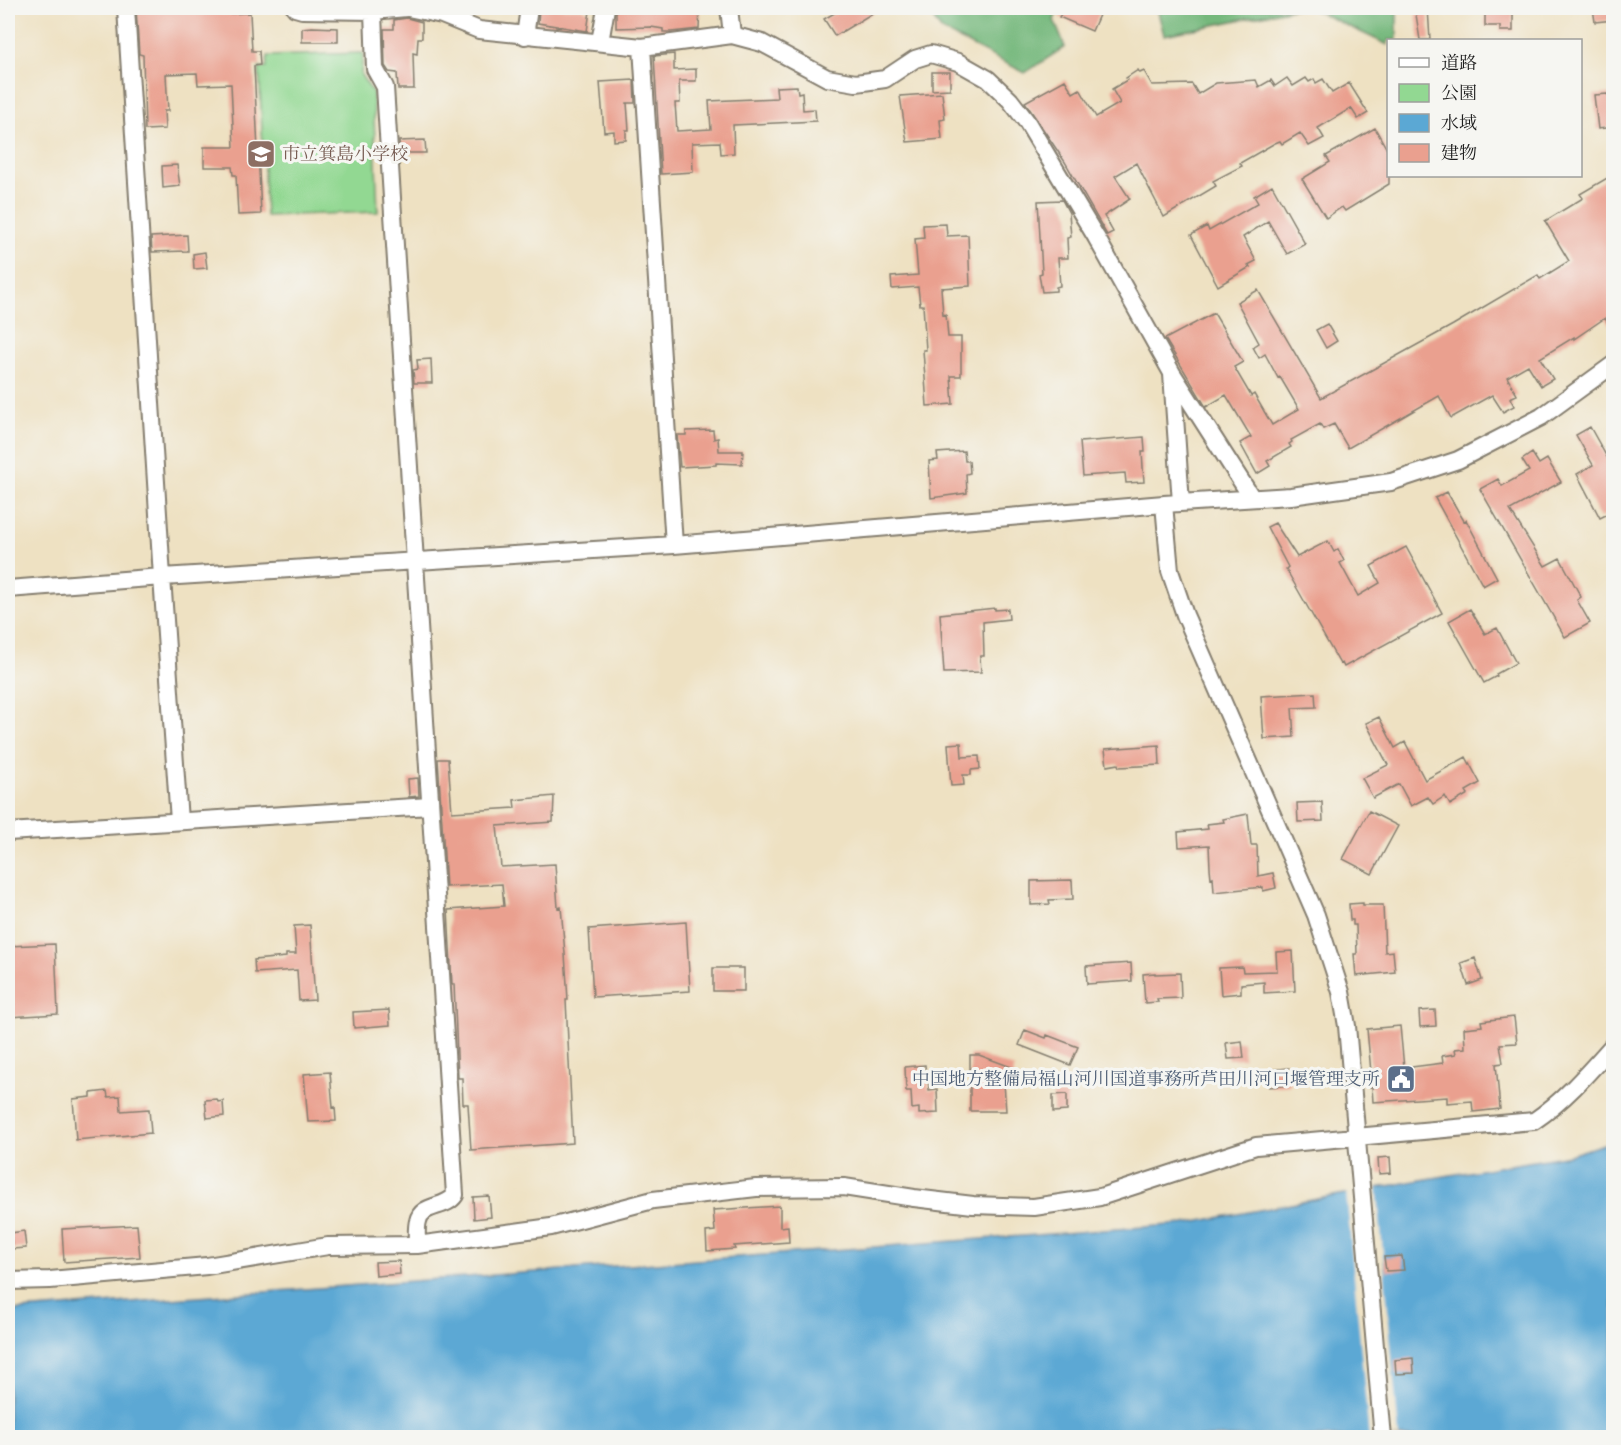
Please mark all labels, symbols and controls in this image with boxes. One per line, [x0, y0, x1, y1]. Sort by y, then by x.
legend [1387, 39, 1582, 177]
text: 道路 [1441, 52, 1477, 75]
text: 公園 [1441, 82, 1477, 105]
text: 水域 [1441, 112, 1477, 135]
school or university icon: 市立箕島小学校 [245, 138, 277, 170]
text: 建物 [1441, 142, 1477, 165]
place label: 市立箕島小学校 [282, 143, 408, 166]
public building icon: 中国地方整備局福山河川国道事務所芦田川河口堰管理支所 [1385, 1063, 1417, 1095]
place label: 中国地方整備局福山河川国道事務所芦田川河口堰管理支所 [912, 1068, 1380, 1091]

